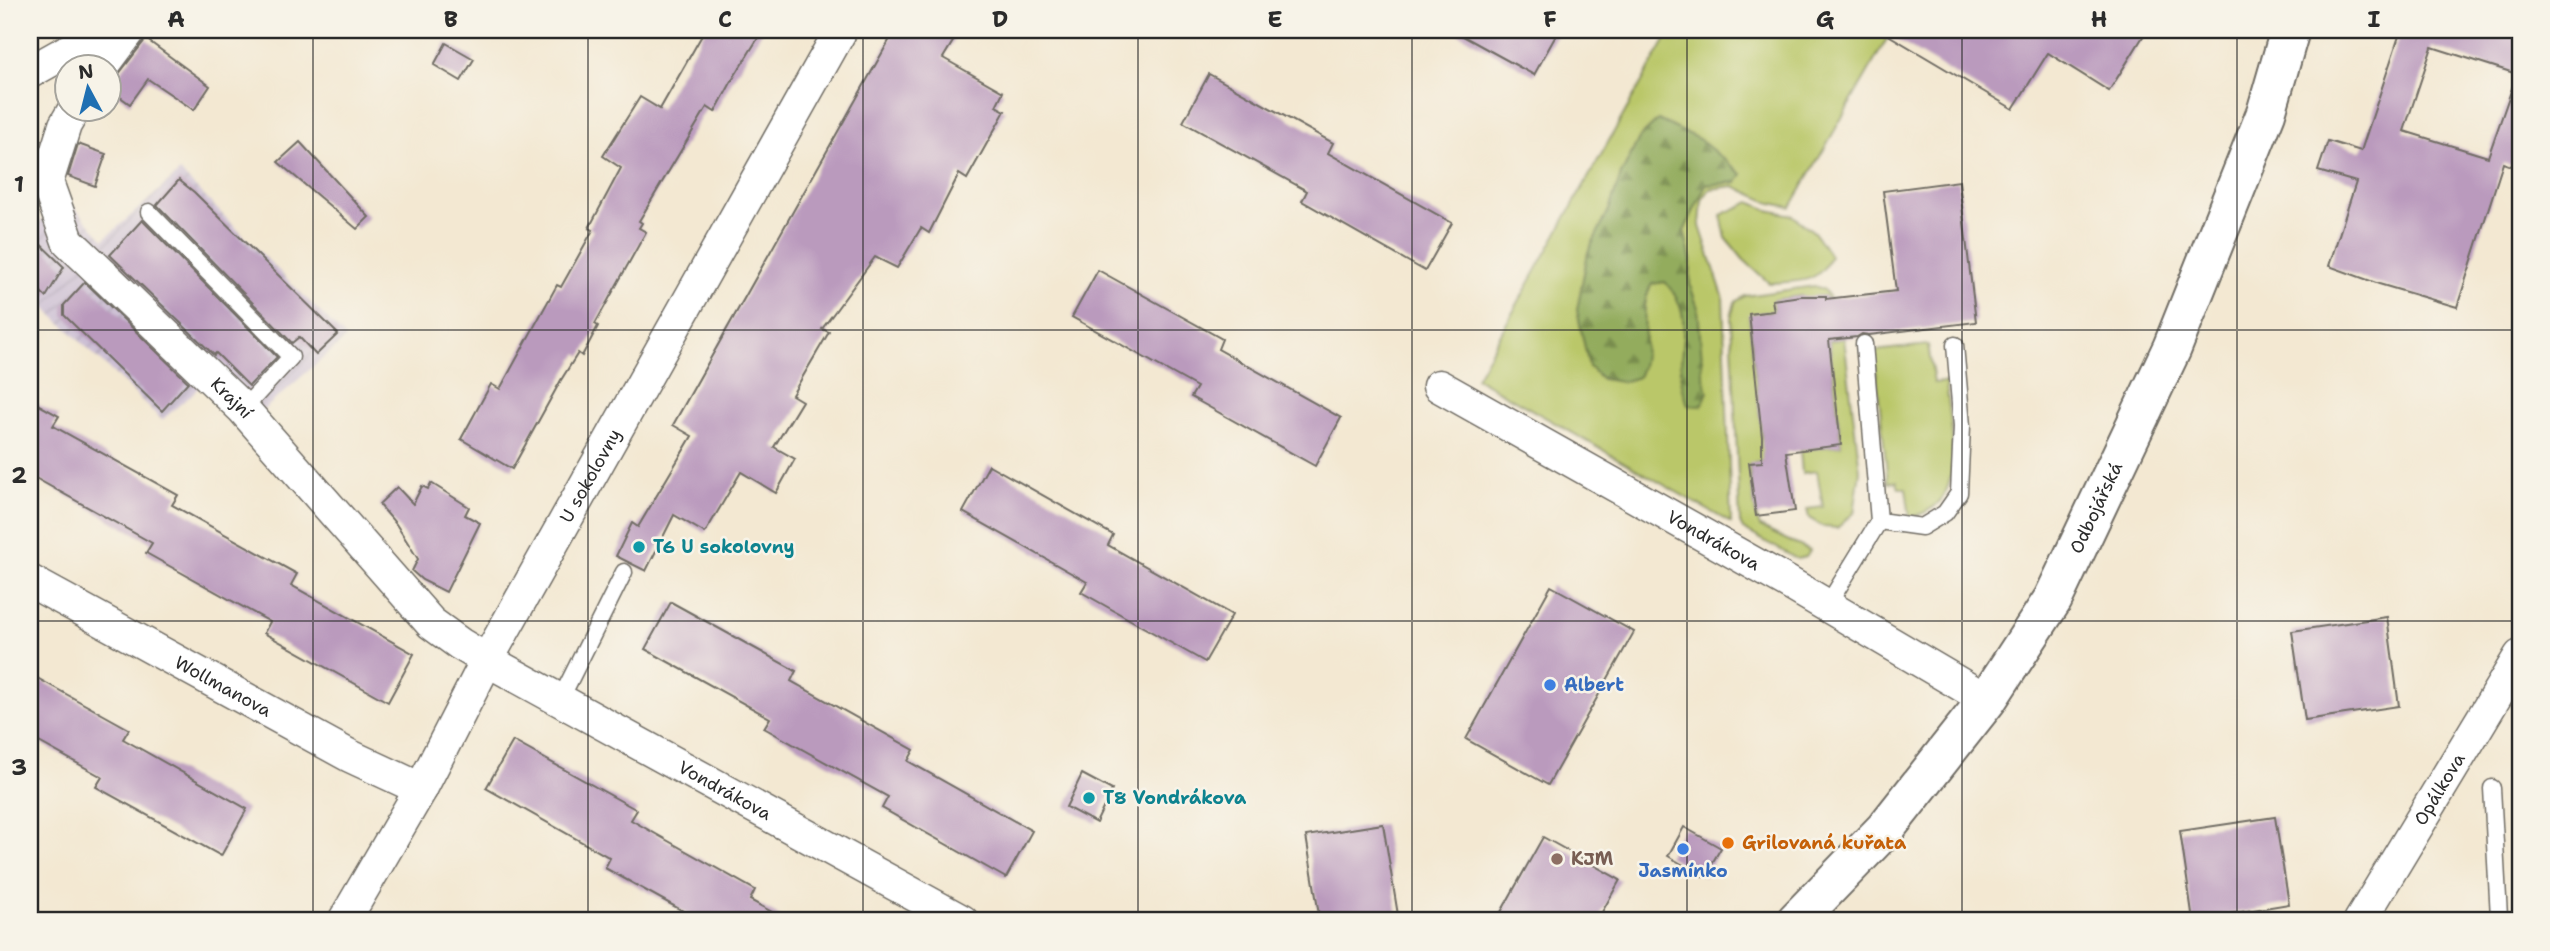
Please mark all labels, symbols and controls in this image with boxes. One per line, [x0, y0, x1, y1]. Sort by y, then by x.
text: A [167, 4, 185, 34]
text: B [444, 4, 458, 34]
text: C [718, 4, 732, 34]
text: D [992, 4, 1008, 34]
text: E [1267, 4, 1283, 34]
text: F [1543, 4, 1557, 34]
text: G [1816, 4, 1835, 34]
text: H [2091, 4, 2107, 34]
text: I [2368, 4, 2381, 34]
north arrow [52, 52, 122, 122]
text: N [77, 58, 95, 85]
text: 1 [14, 169, 24, 199]
street label: Krajní [205, 372, 258, 424]
street label: U sokolovny [554, 424, 627, 527]
street label: Odbojářská [2064, 458, 2128, 558]
text: 2 [11, 460, 27, 490]
street label: Vondrákova [1663, 505, 1764, 576]
place label: T6 U sokolovny [653, 535, 794, 559]
marker: T6 U sokolovny [631, 539, 647, 555]
street label: Wollmanova [170, 650, 276, 723]
place label: Albert [1564, 673, 1624, 697]
marker: Albert [1542, 677, 1558, 693]
street label: Opálkova [2409, 749, 2471, 830]
text: 3 [11, 752, 27, 782]
street label: Vondrákova [674, 755, 776, 826]
place label: T8 Vondrákova [1103, 786, 1247, 810]
marker: T8 Vondrákova [1081, 790, 1097, 806]
place label: Grilovaná kuřata [1742, 831, 1907, 855]
marker: Grilovaná kuřata [1720, 835, 1736, 851]
marker: Jasmínko [1675, 841, 1691, 857]
place label: KJM [1571, 847, 1614, 871]
marker: KJM [1549, 851, 1565, 867]
place label: Jasmínko [1638, 859, 1728, 883]

